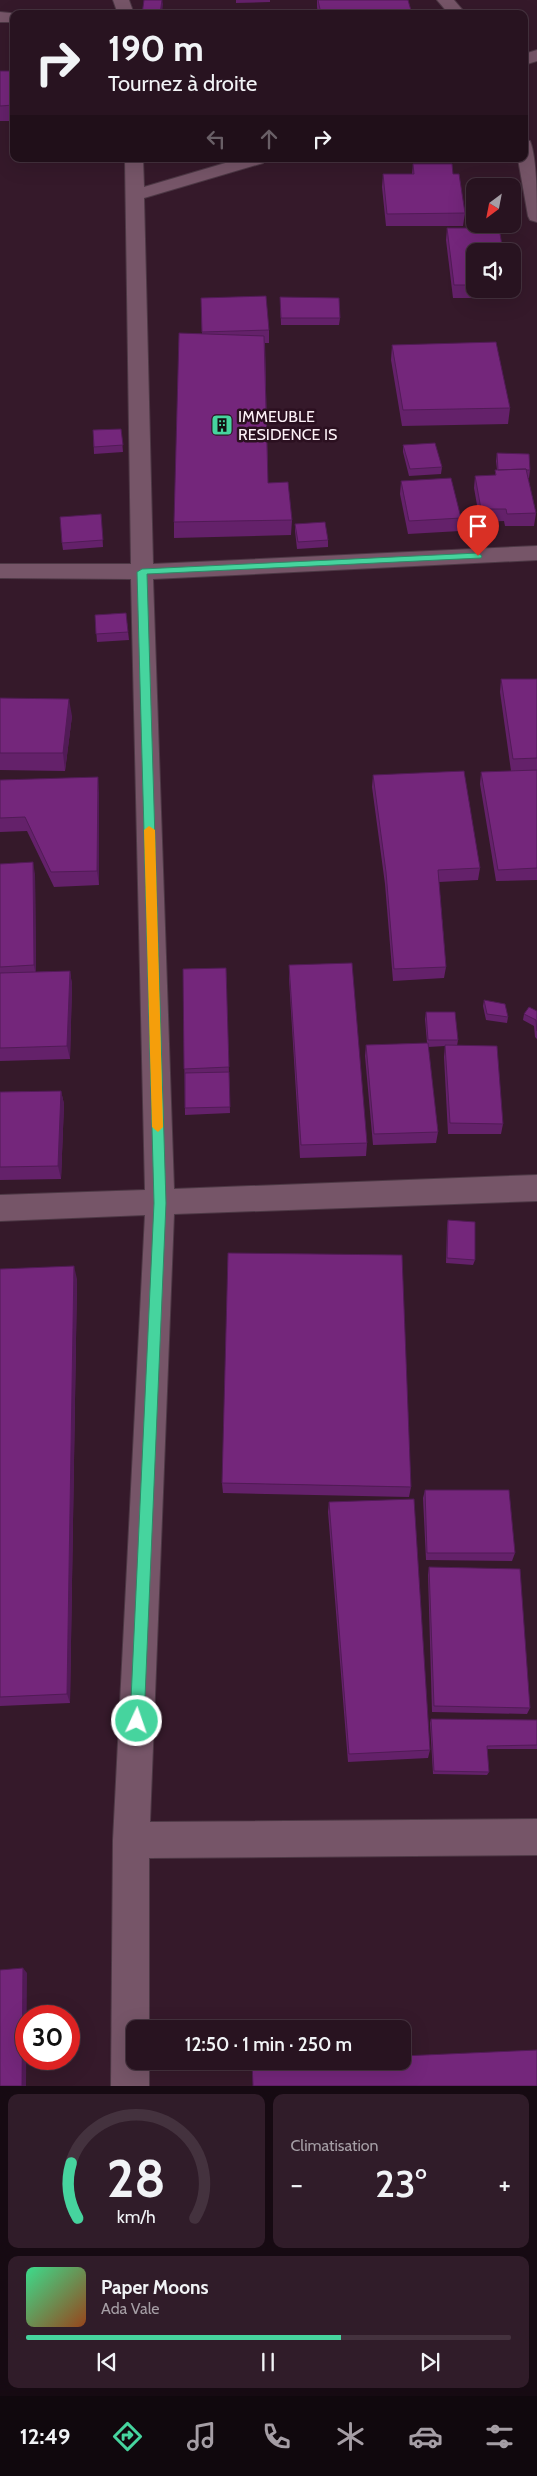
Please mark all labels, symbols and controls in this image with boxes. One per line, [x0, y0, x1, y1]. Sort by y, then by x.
text: 190 m [108, 27, 204, 70]
icon: right [25, 30, 90, 95]
text: Tournez à droite [108, 70, 257, 97]
icon: left [202, 125, 230, 153]
icon: ahead [255, 125, 283, 153]
icon: right [308, 125, 336, 153]
north arrow [466, 178, 521, 232]
map controls [466, 178, 521, 298]
button: sound [466, 243, 521, 298]
place label: IMMEUBLE RESIDENCE IS [238, 407, 337, 444]
building icon: IMMEUBLE RESIDENCE IS [210, 413, 234, 437]
pin [457, 505, 499, 556]
icon: arrive [464, 512, 492, 540]
position arrow [110, 1694, 162, 1746]
speed limit sign: 30 [15, 2005, 80, 2070]
text: 12:50 · 1 min · 250 m [185, 2033, 352, 2056]
text: Climatisation [291, 2136, 379, 2155]
text: 28 [107, 2147, 166, 2210]
text: 23° [375, 2160, 427, 2207]
text: − [291, 2167, 303, 2201]
text: + [499, 2167, 511, 2201]
text: km/h [117, 2206, 156, 2227]
text: Paper Moons [101, 2276, 209, 2299]
text: Ada Vale [101, 2299, 160, 2318]
icon: previous [93, 2348, 121, 2376]
icon: pause [254, 2348, 282, 2376]
icon: next [416, 2348, 444, 2376]
icon: directions [110, 2419, 145, 2454]
icon: music [184, 2419, 219, 2454]
icon: phone [259, 2419, 294, 2454]
icon: climate [333, 2419, 368, 2454]
icon: car [408, 2419, 443, 2454]
icon: filters [482, 2419, 517, 2454]
text: 12:49 [20, 2423, 70, 2450]

